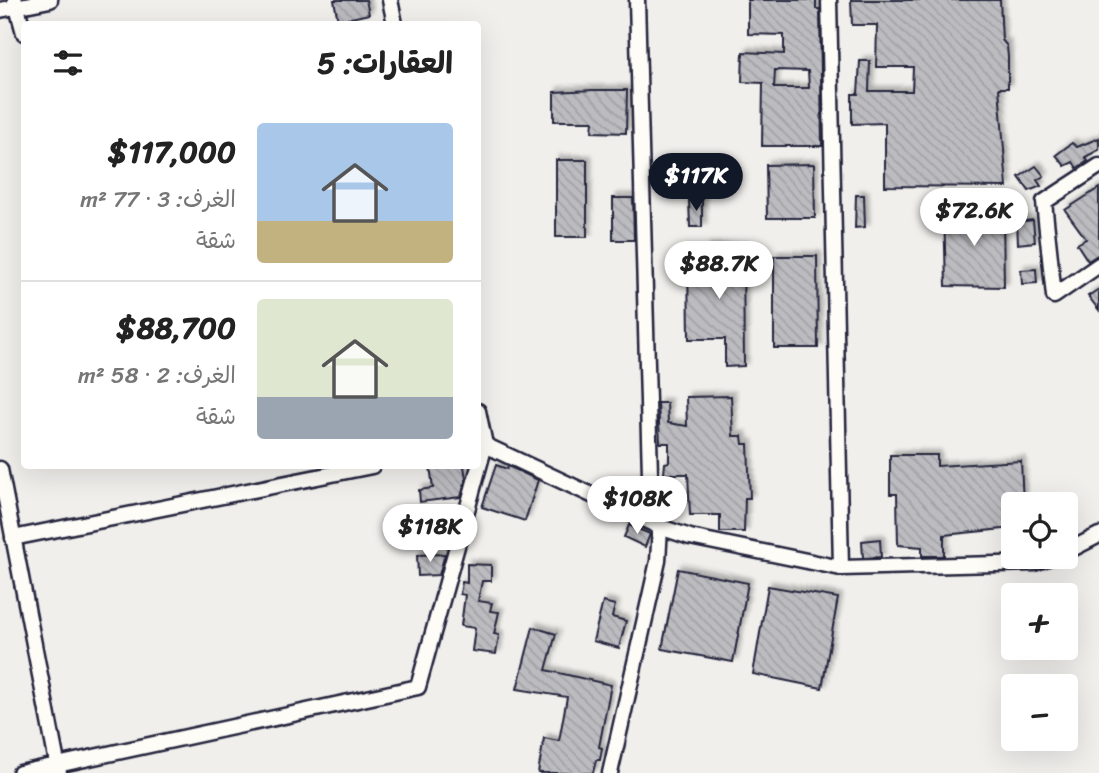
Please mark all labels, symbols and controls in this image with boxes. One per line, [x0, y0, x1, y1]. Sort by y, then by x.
text: العقارات: 5 [317, 36, 453, 90]
icon: filters [49, 44, 87, 82]
text: $117,000 [108, 125, 236, 179]
icon: home [313, 151, 397, 235]
pin: $117K [647, 154, 745, 213]
text: $117K [665, 155, 727, 196]
text: الغرف: 3 · 77 m² [80, 179, 236, 220]
pin: $72.6K [917, 188, 1031, 248]
text: $72.6K [936, 190, 1012, 231]
text: شقة [196, 220, 236, 261]
pin: $88.7K [662, 242, 776, 301]
text: $88.7K [680, 243, 758, 284]
text: $88,700 [117, 301, 236, 355]
icon: home [313, 327, 397, 411]
text: الغرف: 2 · 58 m² [78, 355, 236, 396]
text: شقة [196, 396, 236, 437]
pin: $108K [588, 476, 686, 536]
text: $108K [603, 478, 671, 519]
map controls [1001, 492, 1078, 751]
button: locate [1001, 492, 1078, 569]
pin: $118K [381, 504, 479, 564]
text: $118K [398, 506, 462, 547]
button: + [1001, 583, 1078, 660]
button: − [1001, 674, 1078, 751]

